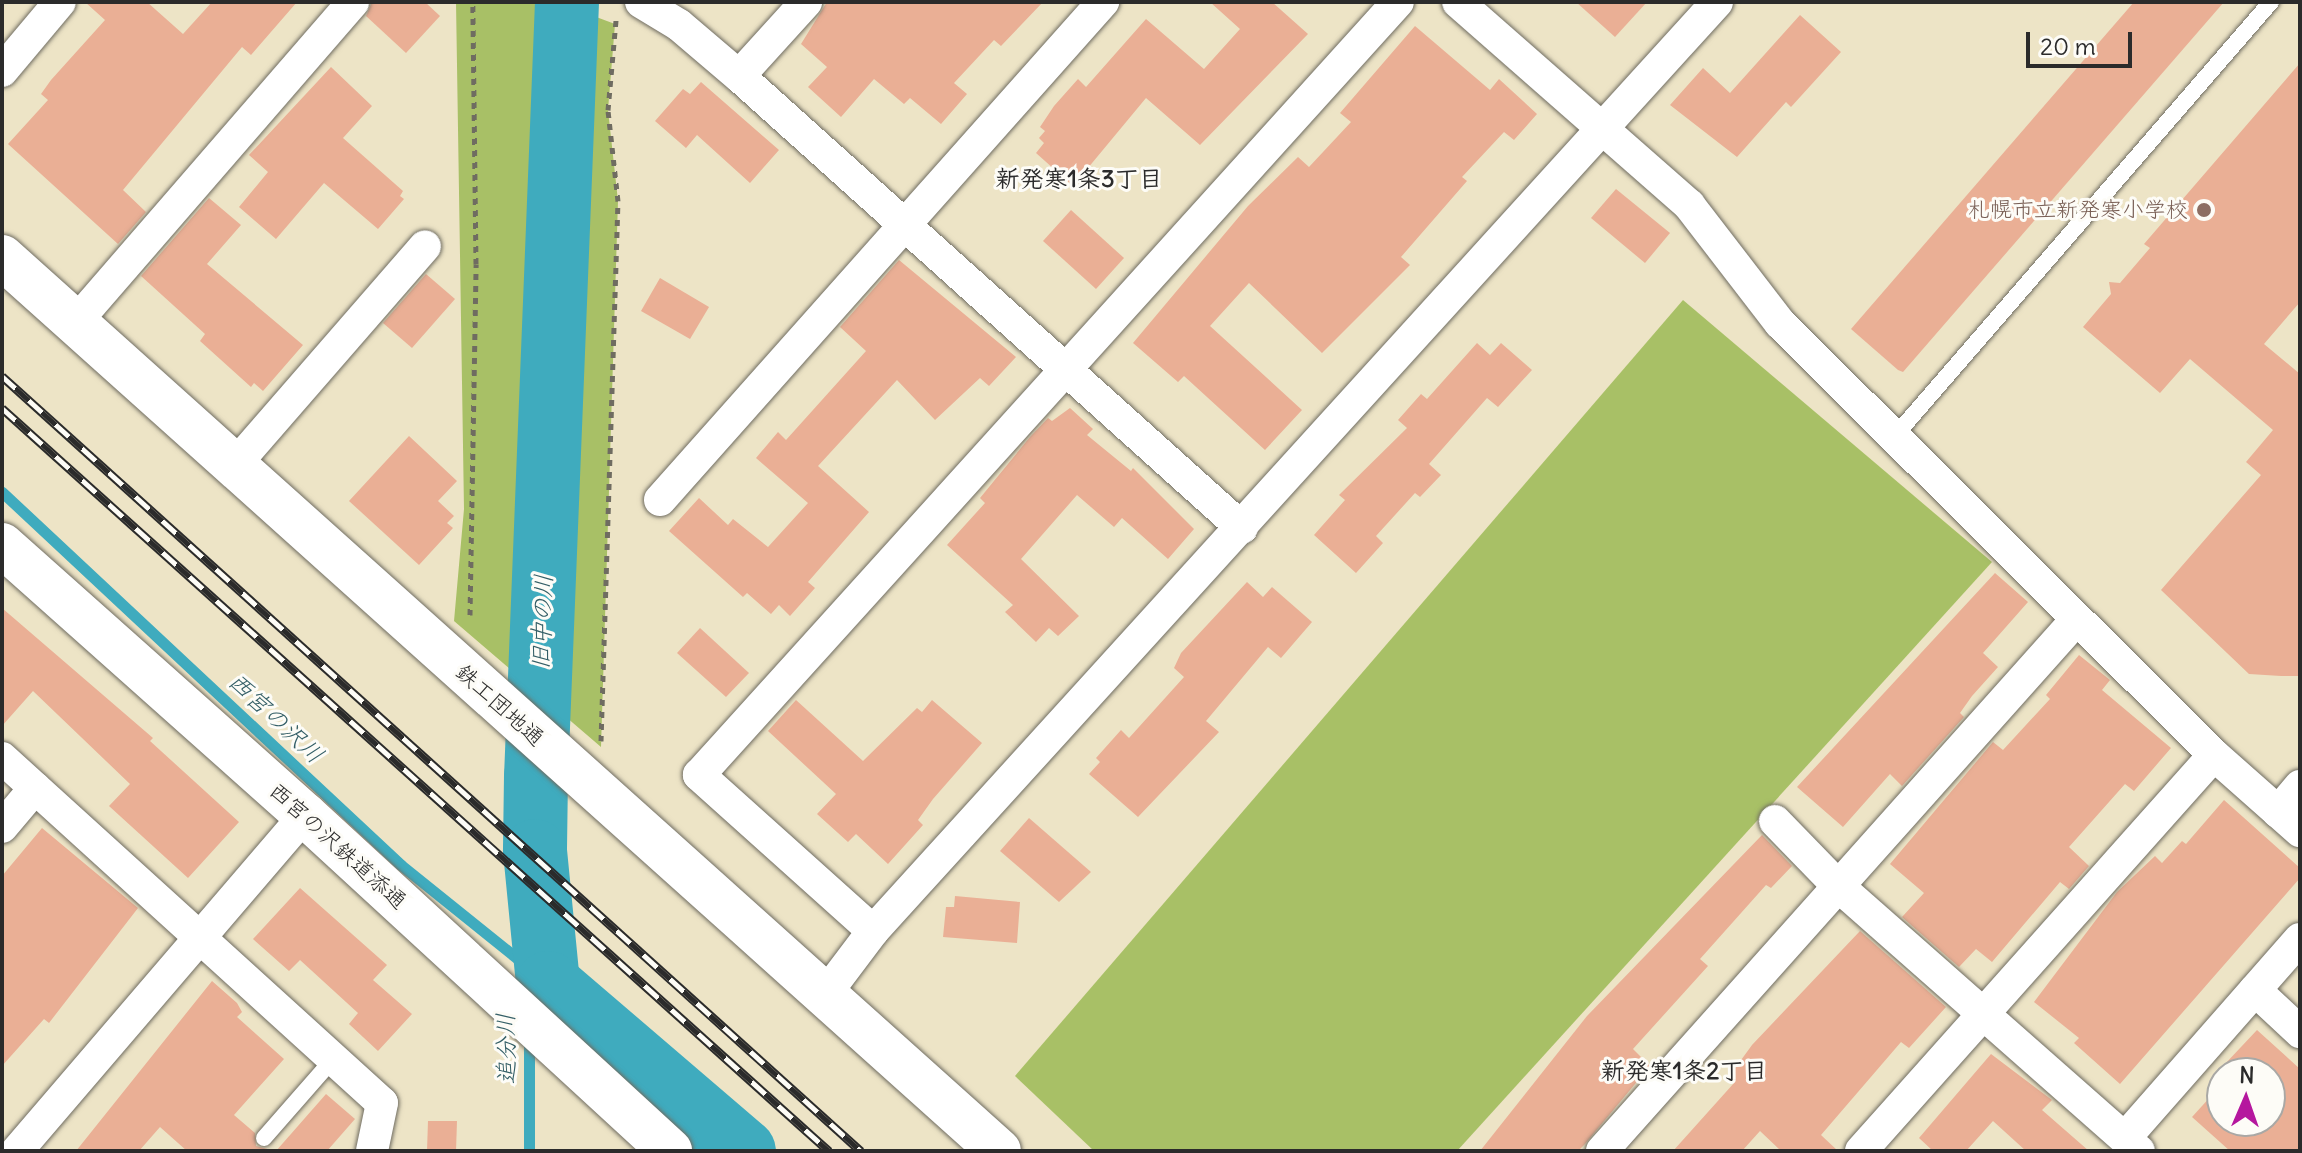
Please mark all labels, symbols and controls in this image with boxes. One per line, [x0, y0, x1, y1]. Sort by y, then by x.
scale bar [2030, 16, 2136, 66]
text: 20 m [2040, 31, 2096, 61]
district label: 新発寒1条3丁目 [995, 165, 1163, 193]
place label: 札幌市立新発寒小学校 [1968, 197, 2188, 223]
marker: 札幌市立新発寒小学校 [2195, 201, 2213, 219]
water label: 旧中の川 [526, 574, 558, 670]
street label: 鉄工団地通 [450, 658, 550, 752]
water label: 西宮の沢川 [222, 667, 330, 769]
street label: 西宮の沢鉄道添通 [264, 777, 412, 915]
water label: 追分川 [491, 1013, 521, 1085]
district label: 新発寒1条2丁目 [1601, 1057, 1767, 1085]
north arrow [2206, 1057, 2286, 1137]
text: N [2239, 1061, 2255, 1089]

